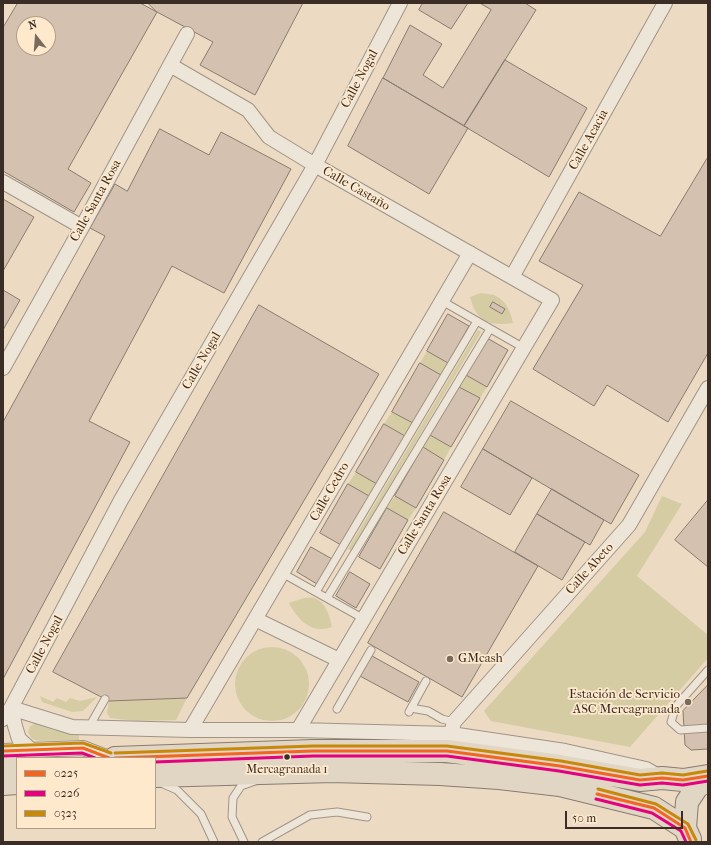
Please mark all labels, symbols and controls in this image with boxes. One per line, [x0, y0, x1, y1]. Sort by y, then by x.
north arrow [16, 16, 56, 56]
text: N [27, 18, 39, 32]
street label: Calle Nogal [338, 47, 382, 111]
street label: Calle Acacia [566, 107, 612, 173]
street label: Calle Santa Rosa [67, 157, 125, 245]
street label: Calle Castaño [319, 163, 393, 215]
street label: Calle Nogal [179, 329, 225, 393]
street label: Calle Cedro [307, 460, 353, 524]
street label: Calle Santa Rosa [395, 472, 455, 558]
street label: Calle Abeto [563, 540, 617, 598]
street label: Calle Nogal [23, 613, 67, 677]
place label: GMcash [458, 651, 503, 667]
marker: GMcash [445, 654, 455, 664]
place label: Estación de Servicio ASC Mercagranada [569, 687, 680, 718]
marker: Estación de Servicio ASC Mercagranada [683, 697, 693, 707]
marker: Mercagranada 1 [282, 752, 292, 762]
legend [16, 757, 156, 829]
place label: Mercagranada 1 [246, 763, 328, 777]
text: 0225 [54, 766, 78, 780]
text: 0226 [54, 786, 79, 800]
scale bar [567, 803, 685, 829]
text: 0323 [54, 806, 77, 820]
text: 50 m [572, 811, 596, 825]

